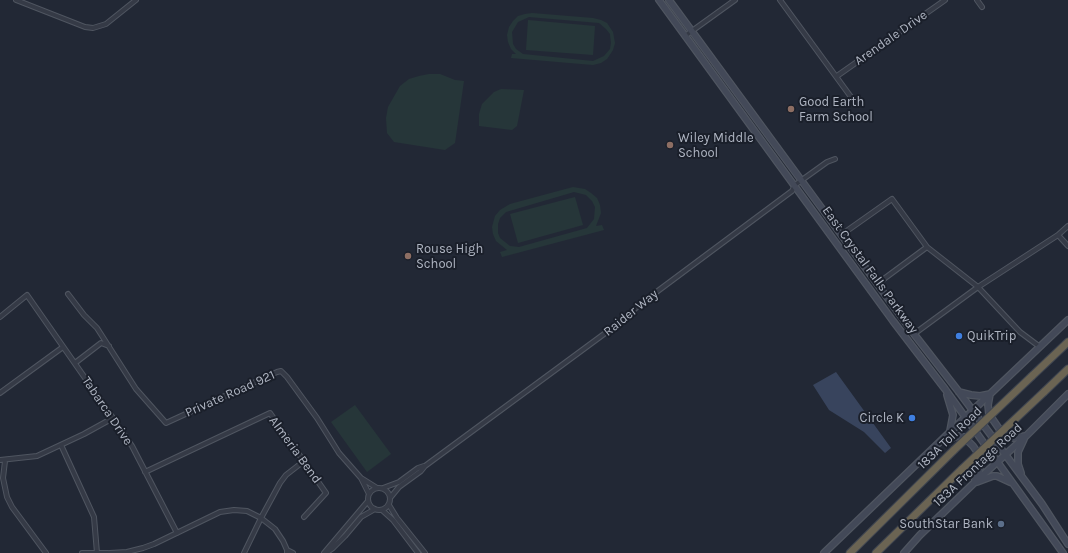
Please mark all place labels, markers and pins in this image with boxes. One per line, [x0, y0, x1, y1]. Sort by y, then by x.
place label: Good Earth Farm School [799, 94, 873, 125]
marker: Good Earth Farm School [786, 104, 796, 114]
place label: Wiley Middle School [678, 130, 754, 161]
marker: Wiley Middle School [665, 140, 675, 150]
place label: Rouse High School [416, 241, 483, 272]
marker: Rouse High School [403, 251, 413, 261]
place label: QuikTrip [967, 328, 1016, 344]
marker: QuikTrip [954, 331, 964, 341]
place label: Circle K [859, 410, 904, 426]
marker: Circle K [907, 413, 917, 423]
place label: SouthStar Bank [899, 516, 993, 532]
marker: SouthStar Bank [996, 519, 1006, 529]

